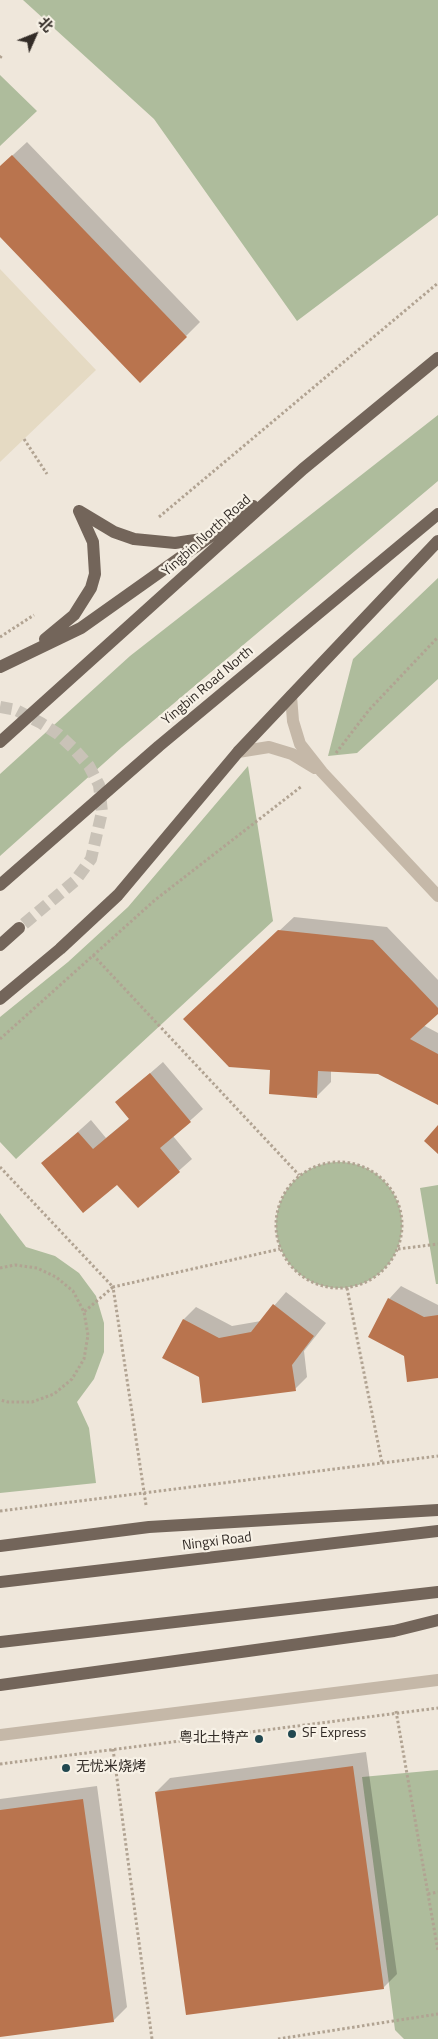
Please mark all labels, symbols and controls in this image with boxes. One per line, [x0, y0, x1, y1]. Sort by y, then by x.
north arrow [10, 10, 60, 60]
text: 北 [34, 12, 59, 37]
street label: Yingbin North Road [159, 492, 255, 580]
street label: Yingbin Road North [159, 643, 257, 729]
street label: Ningxi Road [181, 1529, 253, 1555]
place label: SF Express [302, 1726, 366, 1742]
marker: SF Express [286, 1728, 298, 1740]
place label: 粤北土特产 [179, 1731, 249, 1747]
marker: 粤北土特产 [253, 1733, 265, 1745]
place label: 无忧米烧烤 [76, 1760, 146, 1776]
marker: 无忧米烧烤 [60, 1762, 72, 1774]

